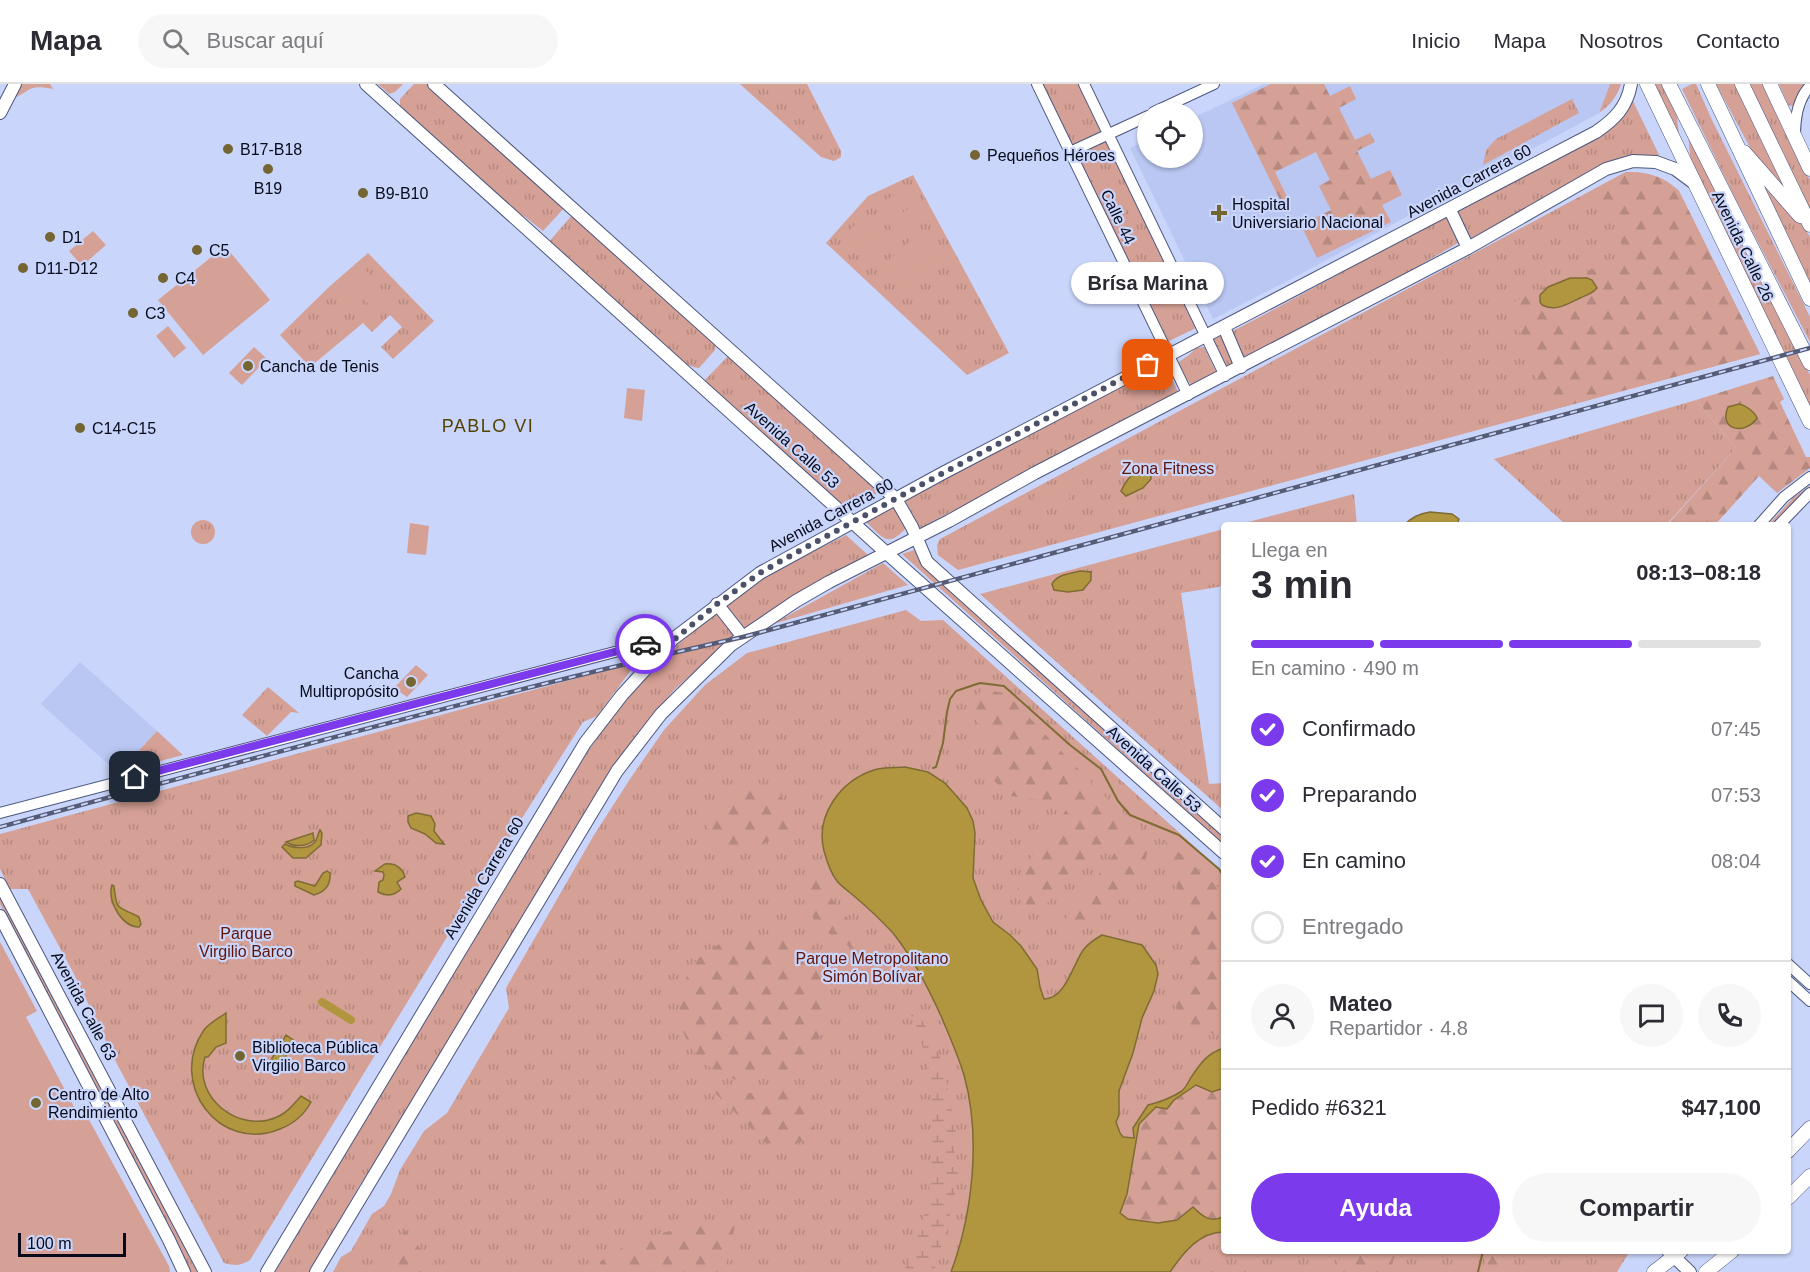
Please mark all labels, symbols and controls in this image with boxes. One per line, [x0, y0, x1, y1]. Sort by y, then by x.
search box [138, 14, 558, 68]
text: Mapa [30, 25, 102, 56]
icon: search [159, 25, 192, 58]
text: Buscar aquí [207, 28, 324, 53]
text: Inicio [1411, 29, 1460, 52]
text: Mapa [1493, 29, 1546, 52]
text: Nosotros [1579, 29, 1663, 52]
text: Contacto [1696, 29, 1780, 52]
map controls [1137, 102, 1203, 168]
button: locate [1137, 102, 1203, 168]
place label: B17-B18 [240, 141, 302, 158]
street label: Avenida Carrera 60 [1404, 141, 1534, 221]
marker: B17-B18 [221, 142, 235, 156]
place label: Pequeños Héroes [987, 147, 1115, 164]
marker: Pequeños Héroes [968, 148, 982, 162]
marker: B19 [261, 162, 275, 176]
place label: B19 [254, 180, 282, 197]
place label: B9-B10 [375, 185, 428, 202]
marker: B9-B10 [356, 186, 370, 200]
street label: Calle 44 [1097, 187, 1139, 247]
street label: Avenida Calle 26 [1709, 188, 1777, 304]
place label: Hospital Universiario Nacional [1232, 196, 1383, 231]
marker: Hospital Universiario Nacional [1210, 204, 1228, 222]
place label: D1 [62, 229, 83, 246]
marker: D1 [43, 230, 57, 244]
place label: C5 [209, 242, 230, 259]
marker: C5 [190, 243, 204, 257]
place label: D11-D12 [35, 260, 98, 277]
marker: D11-D12 [16, 261, 30, 275]
callout: Brísa Marina [1072, 263, 1224, 305]
place label: C4 [175, 270, 196, 287]
marker: C4 [156, 271, 170, 285]
text: Brísa Marina [1087, 272, 1208, 294]
place label: C3 [145, 305, 166, 322]
marker: C3 [126, 306, 140, 320]
pin [1122, 339, 1173, 390]
icon: bag [1131, 348, 1164, 381]
place label: Cancha de Tenis [260, 358, 379, 375]
marker: Cancha de Tenis [241, 359, 255, 373]
street label: Avenida Calle 53 [741, 398, 843, 492]
district label: PABLO VI [442, 416, 534, 436]
place label: C14-C15 [92, 420, 156, 437]
marker: C14-C15 [73, 421, 87, 435]
park label: Zona Fitness [1122, 460, 1214, 477]
street label: Avenida Carrera 60 [766, 475, 896, 555]
text: Llega en [1251, 539, 1328, 561]
text: 08:13–08:18 [1636, 560, 1761, 585]
text: 3 min [1251, 563, 1353, 606]
courier [615, 614, 675, 674]
icon: car [629, 628, 662, 661]
text: En camino · 490 m [1251, 657, 1419, 679]
place label: Cancha Multipropósito [299, 665, 399, 700]
marker: Cancha Multipropósito [404, 675, 418, 689]
icon: check [1251, 713, 1284, 746]
text: Confirmado [1302, 716, 1416, 741]
text: 07:45 [1711, 718, 1761, 740]
street label: Avenida Calle 53 [1103, 722, 1205, 816]
pin [109, 751, 160, 802]
icon: home [118, 760, 151, 793]
icon: check [1251, 779, 1284, 812]
text: Preparando [1302, 782, 1417, 807]
text: 07:53 [1711, 784, 1761, 806]
street label: Avenida Carrera 60 [441, 814, 527, 942]
icon: check [1251, 845, 1284, 878]
text: En camino [1302, 848, 1406, 873]
text: 08:04 [1711, 850, 1761, 872]
text: Entregado [1302, 914, 1404, 939]
park label: Parque Virgilio Barco [199, 925, 293, 960]
street label: Avenida Calle 63 [48, 949, 120, 1063]
park label: Parque Metropolitano Simón Bolívar [796, 950, 949, 985]
button: person [1251, 984, 1314, 1047]
button: chat [1620, 984, 1683, 1047]
button: phone [1698, 984, 1761, 1047]
text: Mateo [1329, 991, 1393, 1016]
text: Repartidor · 4.8 [1329, 1017, 1468, 1039]
place label: Biblioteca Pública Virgilio Barco [252, 1039, 378, 1074]
marker: Biblioteca Pública Virgilio Barco [233, 1049, 247, 1063]
place label: Centro de Alto Rendimiento [48, 1086, 150, 1121]
text: Pedido #6321 [1251, 1095, 1387, 1120]
text: $47,100 [1681, 1095, 1761, 1120]
marker: Centro de Alto Rendimiento [29, 1096, 43, 1110]
button: Ayuda [1251, 1173, 1500, 1242]
button: Compartir [1512, 1173, 1761, 1242]
scale bar [18, 1230, 126, 1258]
text: 100 m [27, 1235, 71, 1252]

